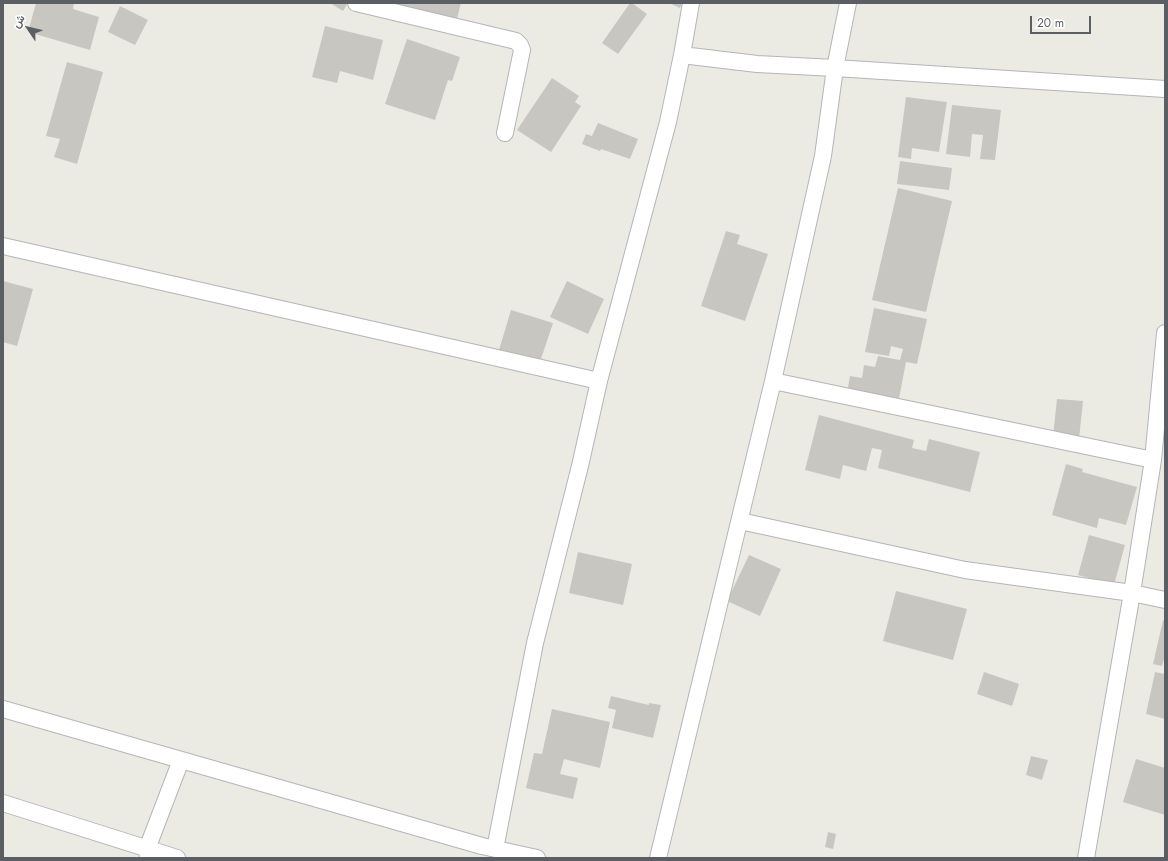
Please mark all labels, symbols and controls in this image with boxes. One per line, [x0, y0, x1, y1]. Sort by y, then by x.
north arrow [8, 8, 48, 48]
scale bar [1032, 8, 1093, 34]
text: ش [8, 11, 29, 31]
text: 20 m [1037, 14, 1064, 32]

